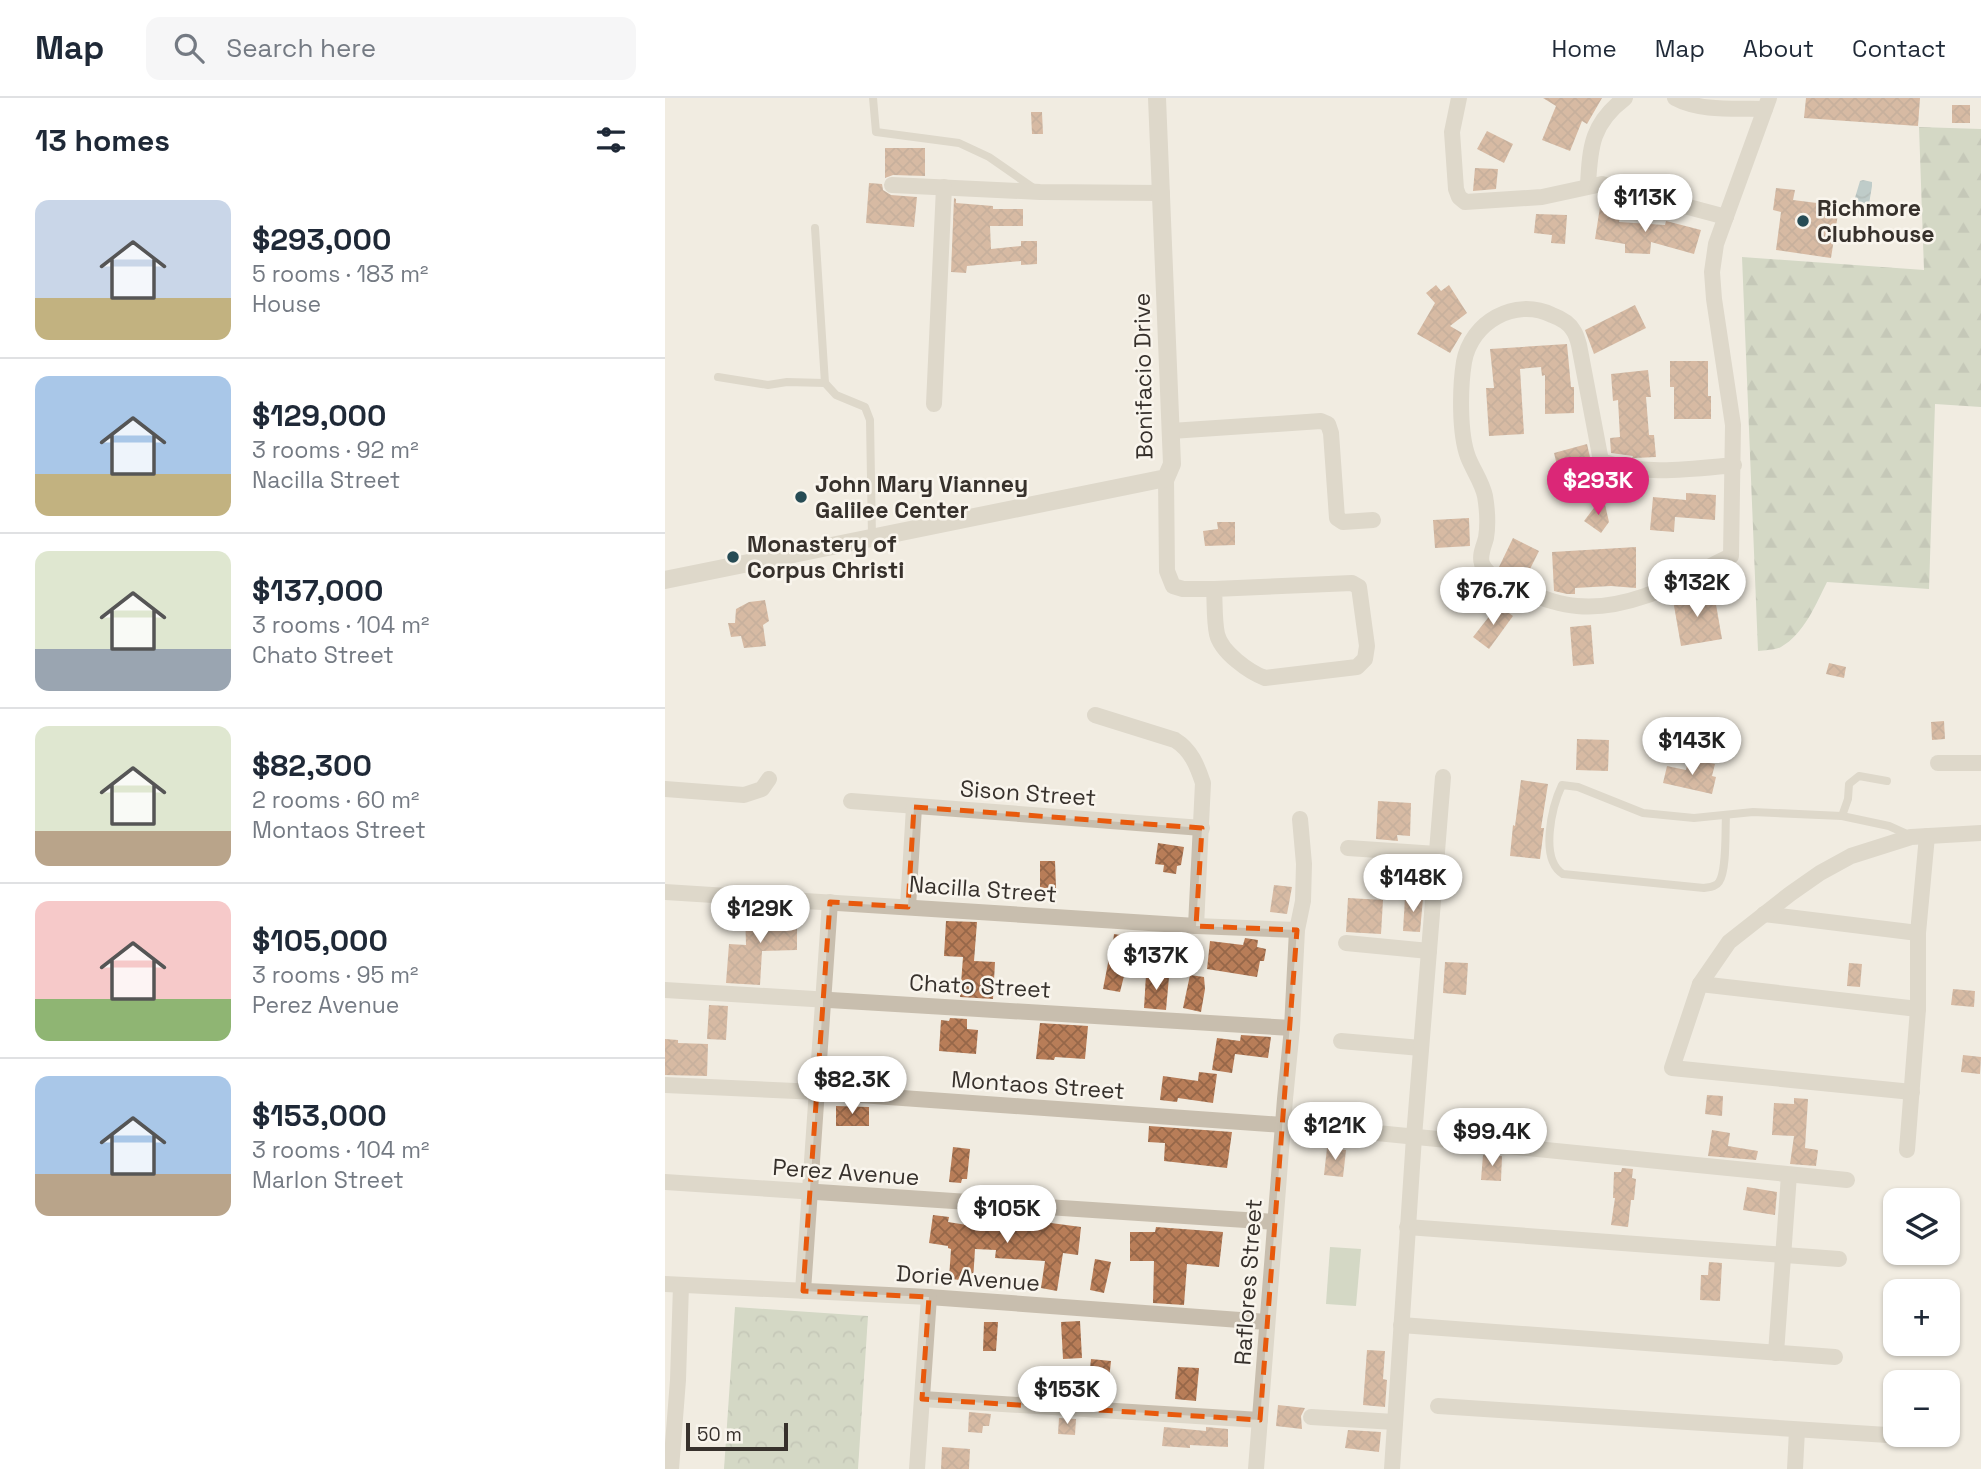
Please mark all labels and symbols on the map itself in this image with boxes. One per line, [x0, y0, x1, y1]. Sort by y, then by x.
pin: $113K [1596, 174, 1694, 234]
place label: Richmore Clubhouse [1817, 193, 1935, 249]
marker: Richmore Clubhouse [1795, 213, 1811, 229]
street label: Bonifacio Drive [1127, 292, 1159, 460]
pin: $293K [1549, 458, 1647, 517]
place label: John Mary Vianney Galilee Center [815, 469, 1028, 525]
marker: John Mary Vianney Galilee Center [793, 489, 809, 505]
place label: Monastery of Corpus Christi [747, 529, 904, 585]
marker: Monastery of Corpus Christi [725, 549, 741, 565]
pin: $132K [1648, 560, 1746, 619]
pin: $76.7K [1436, 568, 1550, 627]
pin: $143K [1643, 718, 1741, 777]
street label: Sison Street [959, 773, 1097, 813]
pin: $148K [1364, 854, 1462, 914]
street label: Nacilla Street [908, 869, 1058, 909]
pin: $129K [711, 886, 809, 945]
pin: $137K [1107, 932, 1205, 992]
street label: Chato Street [908, 967, 1052, 1005]
pin: $82.3K [795, 1056, 909, 1116]
street label: Montaos Street [950, 1064, 1126, 1106]
pin: $121K [1286, 1102, 1384, 1162]
pin: $99.4K [1435, 1108, 1549, 1168]
street label: Perez Avenue [771, 1152, 921, 1192]
pin: $105K [958, 1186, 1056, 1245]
street label: Raflores Street [1227, 1198, 1269, 1366]
street label: Dorie Avenue [895, 1258, 1041, 1298]
pin: $153K [1018, 1366, 1116, 1426]
scale bar [686, 1420, 787, 1452]

